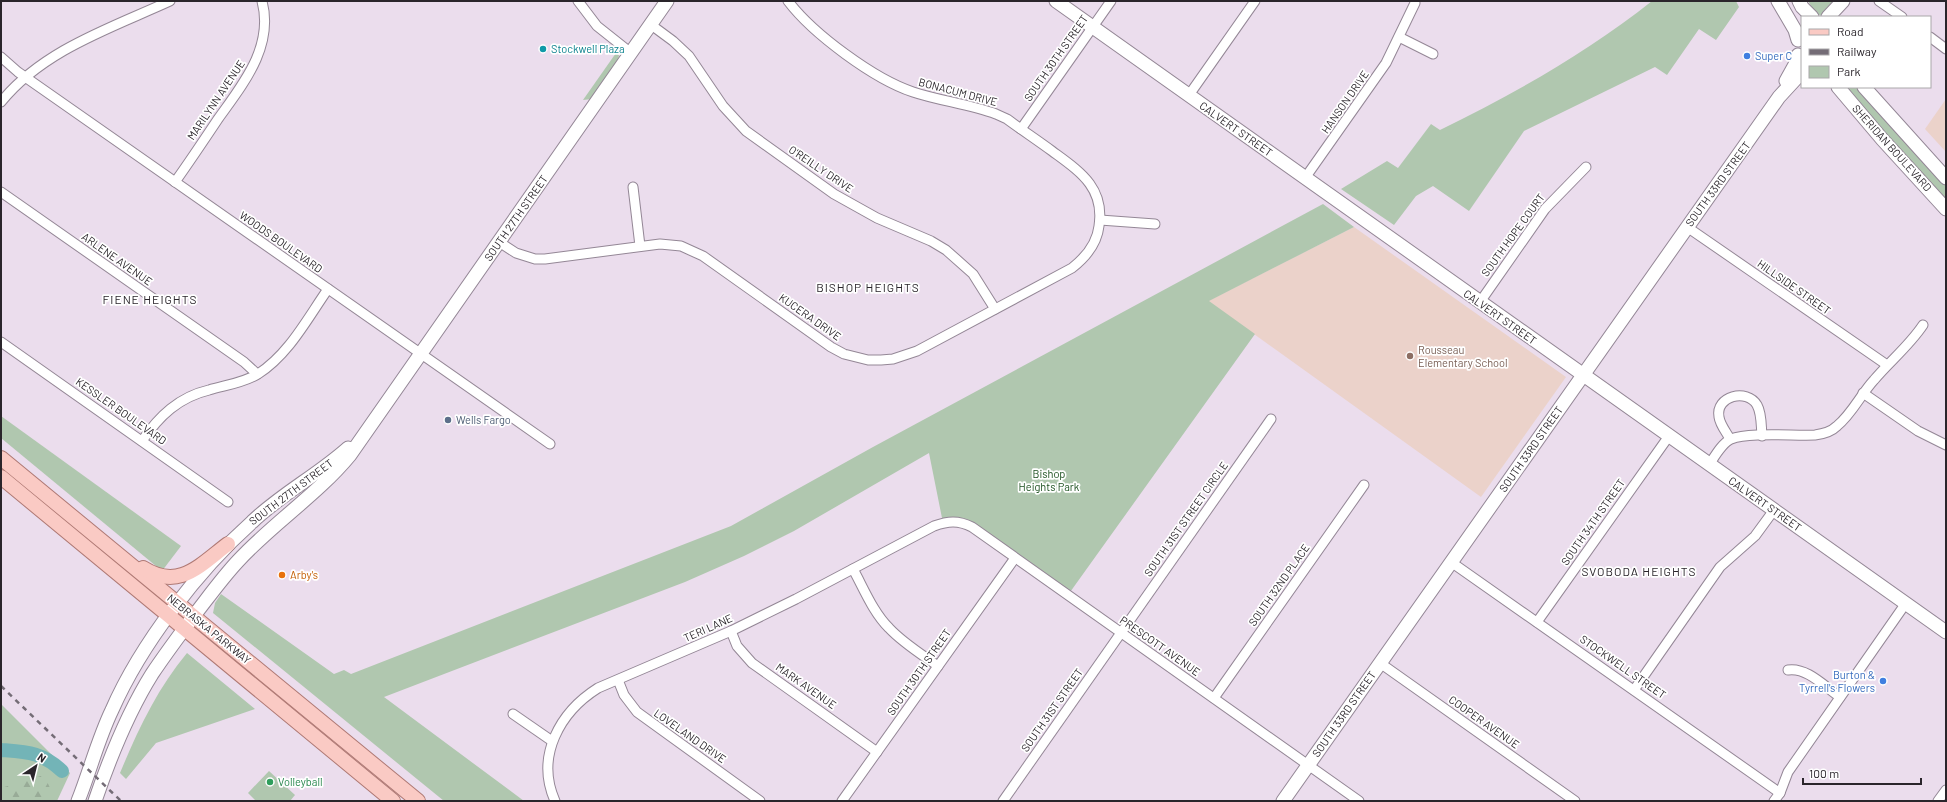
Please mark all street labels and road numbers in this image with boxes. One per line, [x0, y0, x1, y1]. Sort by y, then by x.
street label: SOUTH 30TH STREET [1021, 12, 1090, 103]
street label: MARILYNN AVENUE [184, 57, 247, 142]
street label: HANSON DRIVE [1318, 68, 1371, 136]
street label: BONACUM DRIVE [917, 75, 999, 108]
street label: CALVERT STREET [1197, 99, 1275, 159]
street label: SHERIDAN BOULEVARD [1850, 102, 1935, 194]
street label: SOUTH 33RD STREET [1682, 139, 1753, 229]
street label: O'REILLY DRIVE [787, 142, 856, 195]
street label: SOUTH 27TH STREET [481, 172, 550, 263]
street label: SOUTH HOPE COURT [1478, 191, 1547, 279]
street label: WOODS BOULEVARD [237, 208, 325, 275]
street label: ARLENE AVENUE [80, 230, 155, 288]
street label: HILLSIDE STREET [1755, 257, 1833, 317]
street label: CALVERT STREET [1461, 287, 1539, 347]
street label: KUCERA DRIVE [777, 291, 844, 343]
street label: KESSLER BOULEVARD [73, 374, 169, 447]
street label: SOUTH 33RD STREET [1496, 403, 1565, 494]
street label: SOUTH 27TH STREET [246, 456, 335, 527]
street label: SOUTH 31ST STREET CIRCLE [1141, 459, 1230, 579]
street label: CALVERT STREET [1726, 474, 1804, 534]
street label: SOUTH 34TH STREET [1558, 476, 1627, 567]
street label: SOUTH 32ND PLACE [1245, 541, 1312, 628]
street label: NEBRASKA PARKWAY [165, 591, 254, 666]
street label: TERI LANE [681, 611, 735, 644]
street label: PRESCOTT AVENUE [1118, 613, 1203, 678]
street label: SOUTH 30TH STREET [884, 626, 953, 717]
street label: STOCKWELL STREET [1578, 632, 1669, 701]
street label: MARK AVENUE [774, 660, 839, 711]
street label: SOUTH 31ST STREET [1018, 665, 1085, 754]
street label: SOUTH 33RD STREET [1309, 668, 1378, 759]
street label: COOPER AVENUE [1447, 693, 1522, 751]
street label: LOVELAND DRIVE [652, 706, 729, 765]

